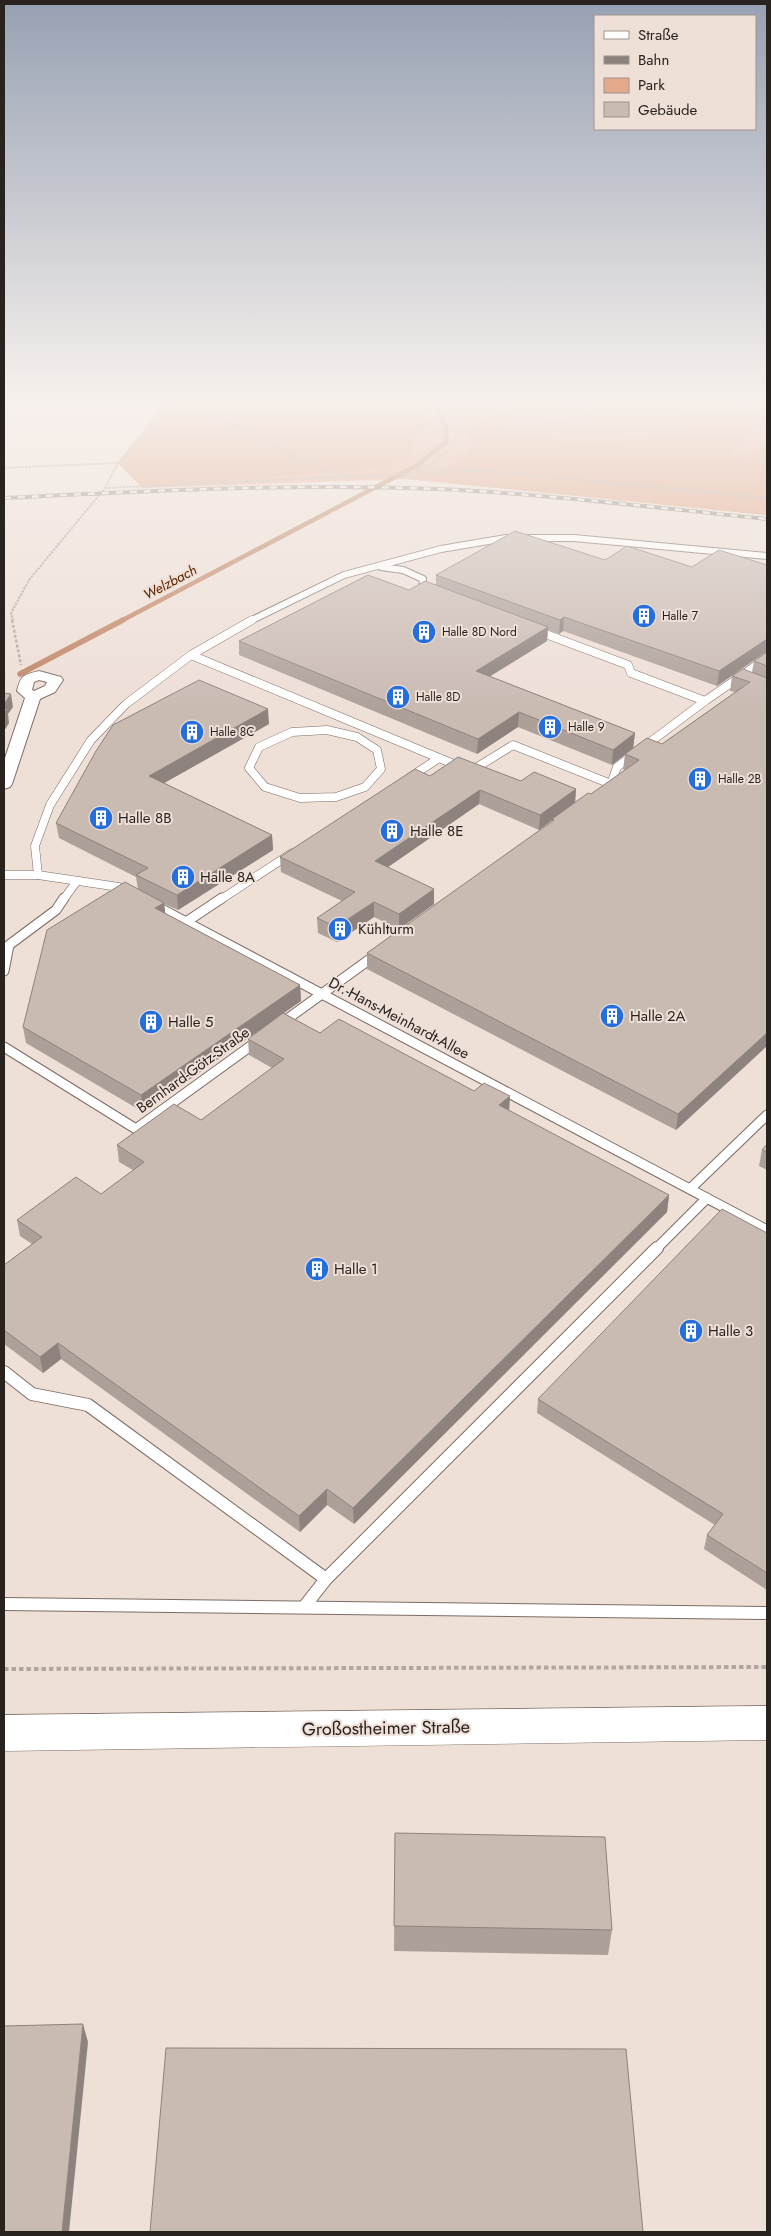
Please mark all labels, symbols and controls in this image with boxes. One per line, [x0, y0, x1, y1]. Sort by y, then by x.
legend [594, 15, 756, 130]
text: Straße [638, 24, 679, 46]
text: Bahn [638, 49, 669, 71]
text: Park [638, 74, 665, 96]
text: Gebäude [638, 99, 698, 121]
water label: Welzbach [140, 560, 200, 604]
building icon: Halle 7 [631, 603, 657, 629]
place label: Halle 7 [662, 607, 699, 625]
building icon: Halle 8D Nord [411, 619, 437, 645]
place label: Halle 8D Nord [442, 623, 517, 641]
building icon: Halle 8D [385, 684, 411, 710]
place label: Halle 8D [416, 688, 460, 706]
building icon: Halle 9 [537, 714, 563, 740]
place label: Halle 9 [568, 718, 605, 736]
building icon: Halle 8C [179, 719, 205, 745]
place label: Halle 8C [210, 723, 254, 741]
building icon: Halle 2B [687, 766, 713, 792]
place label: Halle 2B [718, 770, 761, 788]
building icon: Halle 8B [88, 805, 114, 831]
place label: Halle 8B [118, 807, 172, 829]
building icon: Halle 8E [379, 818, 405, 844]
place label: Halle 8E [410, 820, 464, 842]
building icon: Halle 8A [170, 864, 196, 890]
place label: Halle 8A [200, 866, 255, 888]
building icon: Kühlturm [327, 916, 353, 942]
place label: Kühlturm [358, 918, 414, 940]
street label: Dr.-Hans-Meinhardt-Allee [325, 972, 474, 1065]
building icon: Halle 2A [599, 1003, 625, 1029]
place label: Halle 2A [630, 1005, 686, 1027]
building icon: Halle 5 [138, 1009, 164, 1035]
place label: Halle 5 [168, 1011, 214, 1033]
street label: Bernhard-Götz-Straße [132, 1021, 254, 1119]
building icon: Halle 1 [304, 1256, 330, 1282]
place label: Halle 1 [334, 1258, 378, 1280]
building icon: Halle 3 [678, 1318, 704, 1344]
place label: Halle 3 [708, 1320, 753, 1342]
street label: Großostheimer Straße [302, 1714, 470, 1742]

